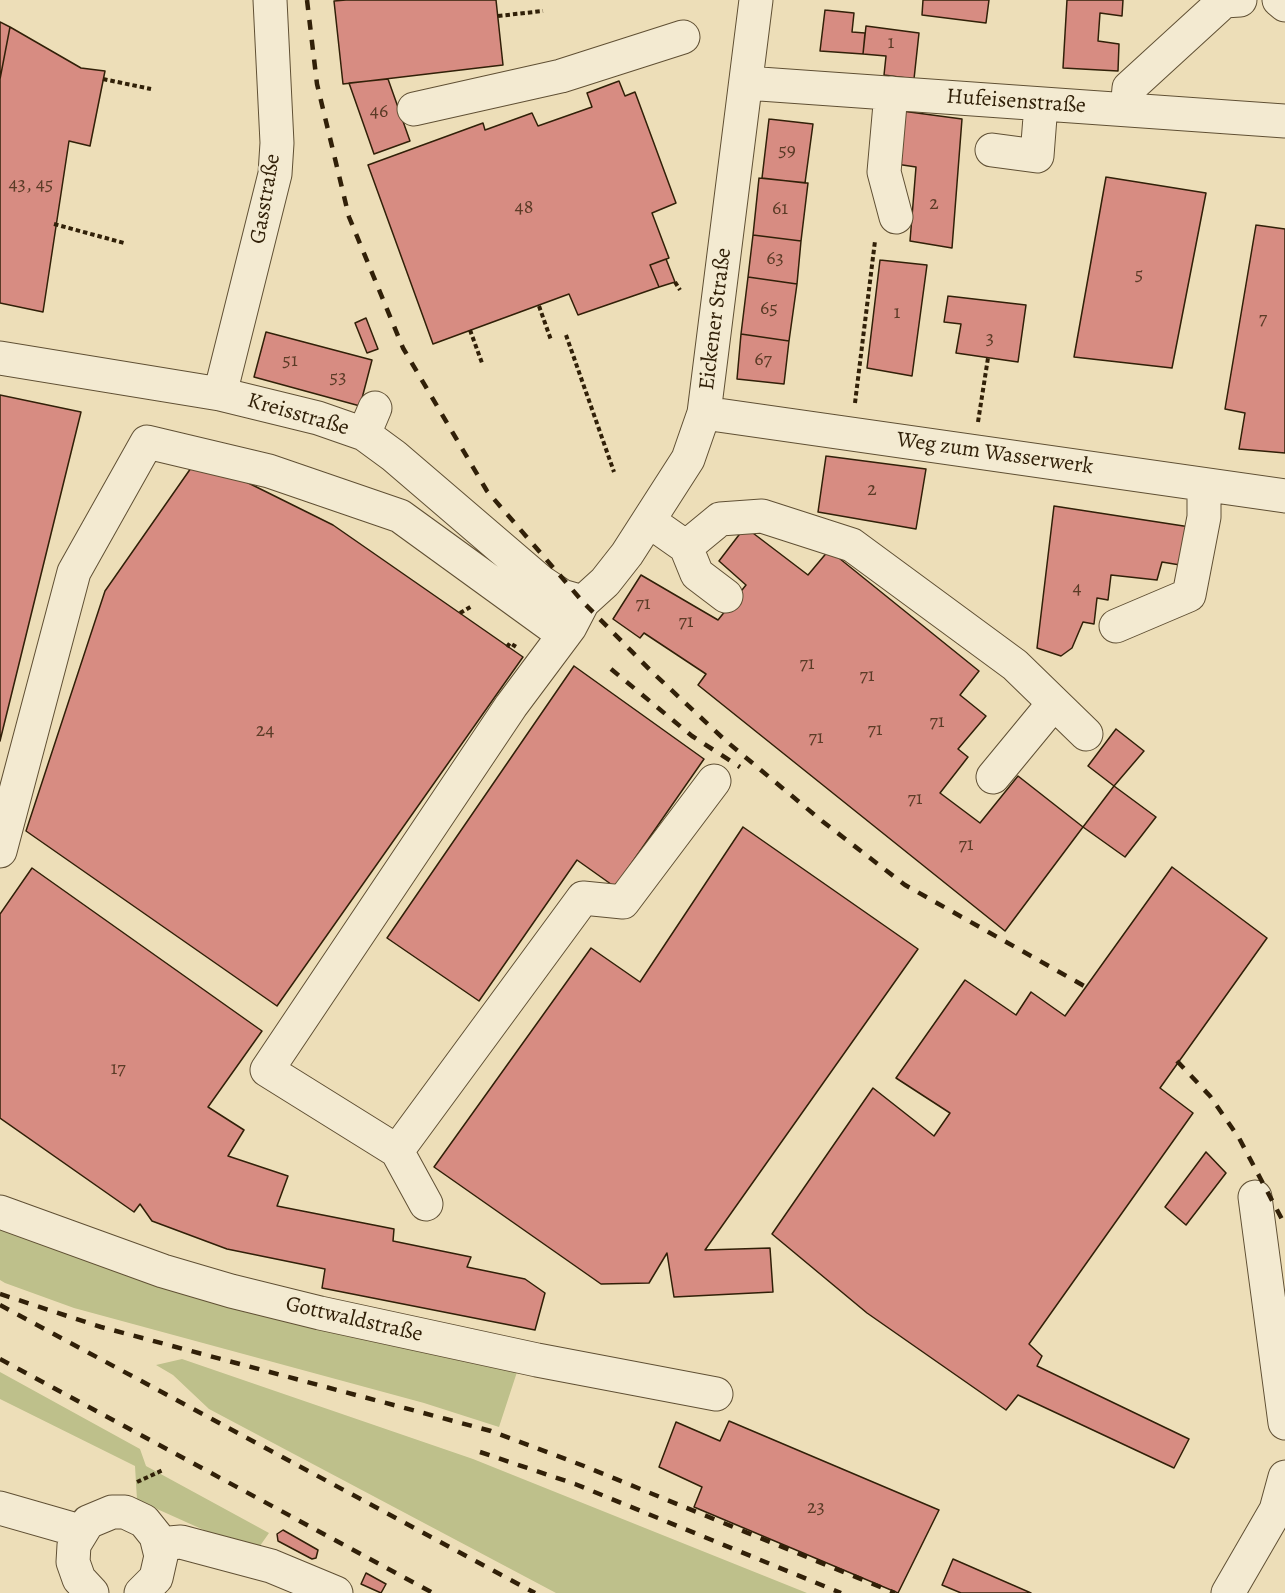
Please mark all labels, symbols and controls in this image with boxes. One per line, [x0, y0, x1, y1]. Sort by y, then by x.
house number: 1 [888, 31, 894, 55]
street label: Hufeisenstraße [945, 84, 1087, 120]
house number: 46 [370, 100, 388, 124]
house number: 59 [778, 139, 796, 163]
street label: Gasstraße [245, 152, 287, 246]
house number: 43, 45 [9, 173, 53, 197]
house number: 2 [929, 192, 939, 216]
house number: 48 [515, 196, 533, 220]
house number: 61 [772, 197, 788, 221]
street label: Eickener Straße [694, 246, 738, 392]
house number: 63 [766, 247, 784, 271]
house number: 5 [1135, 263, 1143, 287]
house number: 65 [760, 297, 778, 321]
house number: 1 [894, 301, 900, 325]
house number: 7 [1259, 307, 1267, 331]
house number: 3 [986, 327, 994, 351]
house number: 67 [754, 348, 772, 372]
house number: 51 [282, 349, 298, 373]
house number: 53 [330, 366, 346, 390]
street label: Kreisstraße [244, 388, 352, 442]
street label: Weg zum Wasserwerk [895, 427, 1095, 481]
house number: 2 [867, 478, 877, 502]
house number: 4 [1072, 577, 1082, 601]
house number: 71 [635, 592, 651, 616]
house number: 71 [678, 610, 694, 634]
house number: 71 [799, 652, 815, 676]
house number: 71 [859, 664, 875, 688]
house number: 71 [929, 710, 945, 734]
house number: 71 [867, 718, 883, 742]
house number: 24 [256, 719, 274, 743]
house number: 71 [808, 726, 824, 750]
house number: 71 [907, 787, 923, 811]
house number: 71 [958, 833, 974, 857]
house number: 17 [110, 1057, 126, 1081]
street label: Gottwaldstraße [283, 1291, 425, 1349]
house number: 23 [807, 1496, 825, 1520]

